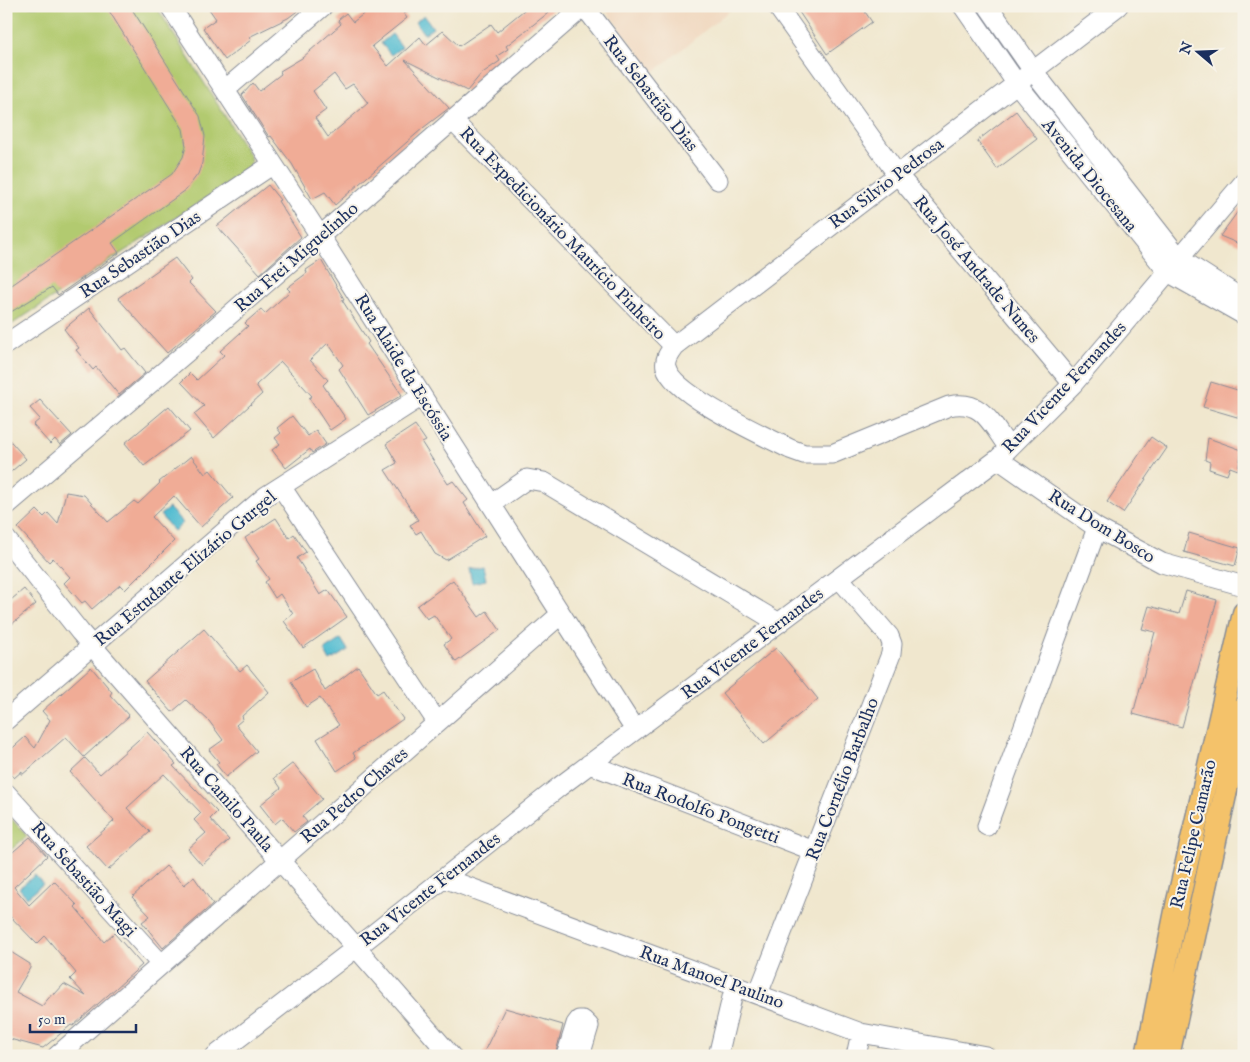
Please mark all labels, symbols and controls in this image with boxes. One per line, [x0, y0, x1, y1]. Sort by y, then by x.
north arrow [1172, 28, 1222, 78]
street label: Rua Sebastião Dias [597, 31, 702, 157]
text: N [1176, 39, 1197, 58]
street label: Avenida Diocesana [1035, 114, 1142, 238]
street label: Rua Expedicionário Maurício Pinheiro [454, 123, 670, 346]
street label: Rua Silvio Pedrosa [825, 133, 949, 235]
street label: Rua José Andrade Nunes [907, 191, 1044, 349]
street label: Rua Frei Miguelinho [230, 198, 364, 318]
street label: Rua Sebastião Dias [76, 206, 206, 304]
street label: Rua Alaide da Escóssia [348, 290, 457, 446]
street label: Rua Vicente Fernandes [998, 317, 1132, 459]
street label: Rua Dom Bosco [1043, 485, 1159, 570]
street label: Rua Estudante Elizário Gurgel [90, 486, 282, 652]
street label: Rua Vicente Fernandes [677, 583, 829, 705]
street label: Rua Cornélio Barbalho [802, 695, 885, 864]
street label: Rua Camilo Paula [174, 742, 278, 858]
street label: Rua Pedro Chaves [296, 743, 414, 849]
street label: Rua Felipe Camarão [1166, 757, 1223, 911]
street label: Rua Rodolfo Pongetti [619, 769, 783, 850]
street label: Rua Sebastião Magi [25, 817, 141, 943]
street label: Rua Vicente Fernandes [356, 828, 506, 952]
street label: Rua Manoel Paulino [636, 942, 787, 1015]
scale bar [30, 1002, 136, 1034]
text: 50 m [38, 1010, 66, 1029]

